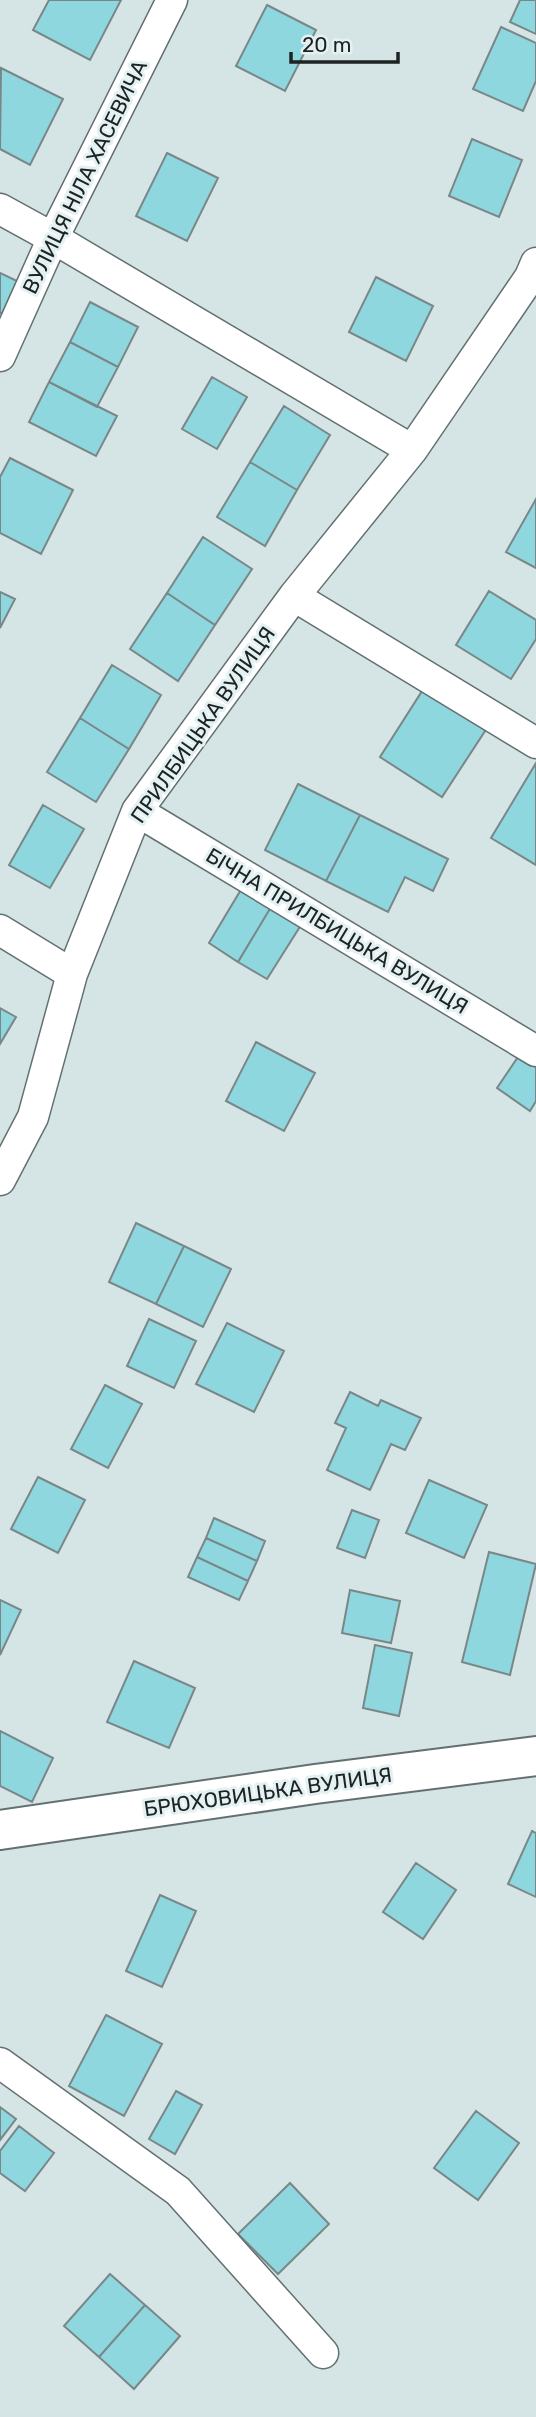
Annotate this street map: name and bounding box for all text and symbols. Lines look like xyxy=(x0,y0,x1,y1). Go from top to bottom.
scale bar xyxy=(291,21,398,65)
text: 20 m xyxy=(302,32,351,57)
street label: ВУЛИЦЯ НІЛА ХАСЕВИЧА xyxy=(17,56,152,298)
street label: ПРИЛБИЦЬКА ВУЛИЦЯ xyxy=(125,622,280,828)
street label: БІЧНА ПРИЛБИЦЬКА ВУЛИЦЯ xyxy=(202,842,473,1019)
street label: БРЮХОВИЦЬКА ВУЛИЦЯ xyxy=(142,1762,394,1821)

